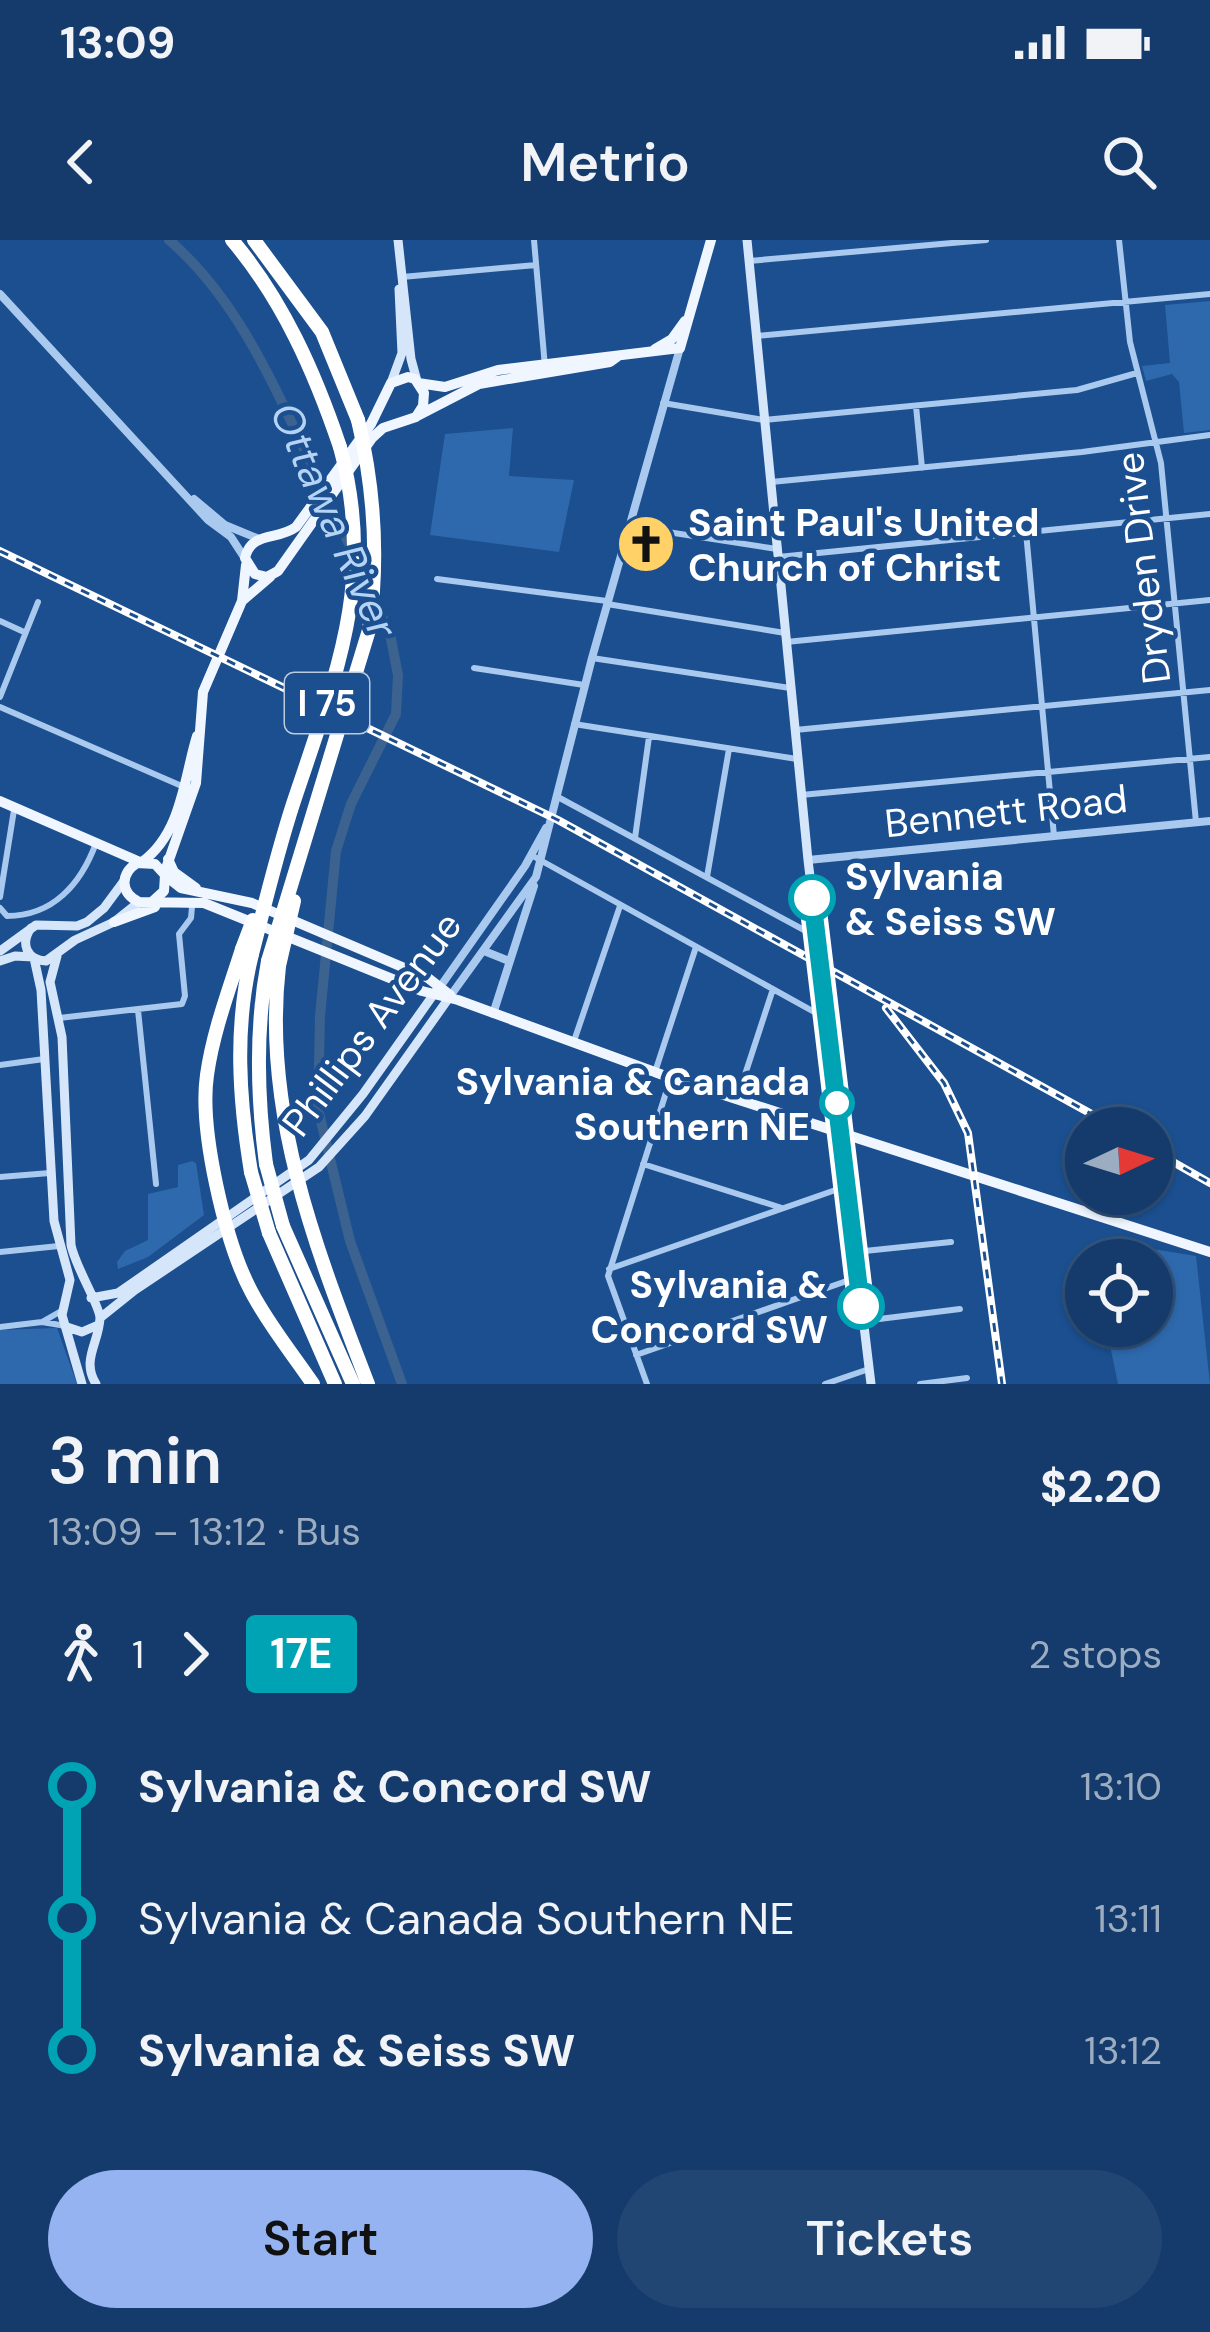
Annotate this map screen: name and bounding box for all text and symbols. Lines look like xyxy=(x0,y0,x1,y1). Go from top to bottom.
text: 13:09 xyxy=(60,13,175,72)
text: Metrio xyxy=(520,127,690,198)
icon: back xyxy=(48,129,114,195)
icon: search xyxy=(1096,129,1162,195)
water label: Ottawa River xyxy=(258,394,411,648)
street label: Dryden Drive xyxy=(1104,449,1182,687)
place label: Saint Paul's United Church of Christ xyxy=(688,497,1040,593)
church icon: Saint Paul's United Church of Christ xyxy=(615,513,677,575)
road number: I 75 xyxy=(285,673,369,733)
street label: Bennett Road xyxy=(882,773,1130,849)
place label: Sylvania & Seiss SW xyxy=(845,851,1056,947)
marker: Sylvania & Seiss SW xyxy=(790,876,834,920)
street label: Phillips Avenue xyxy=(271,902,473,1146)
place label: Sylvania & Canada Southern NE xyxy=(455,1056,810,1152)
marker: Sylvania & Canada Southern NE xyxy=(821,1087,853,1119)
north arrow xyxy=(1065,1107,1173,1215)
map controls xyxy=(1065,1107,1173,1347)
button: locate xyxy=(1065,1239,1173,1347)
place label: Sylvania & Concord SW xyxy=(591,1259,828,1355)
marker: Sylvania & Concord SW xyxy=(839,1284,883,1328)
text: 3 min xyxy=(48,1418,222,1503)
text: $2.20 xyxy=(1040,1457,1162,1516)
text: 13:09 – 13:12 · Bus xyxy=(48,1506,361,1557)
icon: walk xyxy=(48,1621,114,1687)
icon: forward xyxy=(162,1621,228,1687)
text: 17E xyxy=(270,1626,333,1681)
text: 1 xyxy=(132,1629,144,1680)
text: 2 stops xyxy=(1029,1629,1162,1680)
text: Sylvania & Concord SW xyxy=(138,1757,652,1816)
text: 13:10 xyxy=(1080,1761,1162,1812)
text: Sylvania & Canada Southern NE xyxy=(138,1889,795,1948)
text: 13:11 xyxy=(1095,1893,1162,1944)
text: Sylvania & Seiss SW xyxy=(138,2021,575,2080)
text: 13:12 xyxy=(1084,2025,1162,2076)
button: Start xyxy=(48,2170,593,2308)
button: Tickets xyxy=(617,2170,1162,2308)

